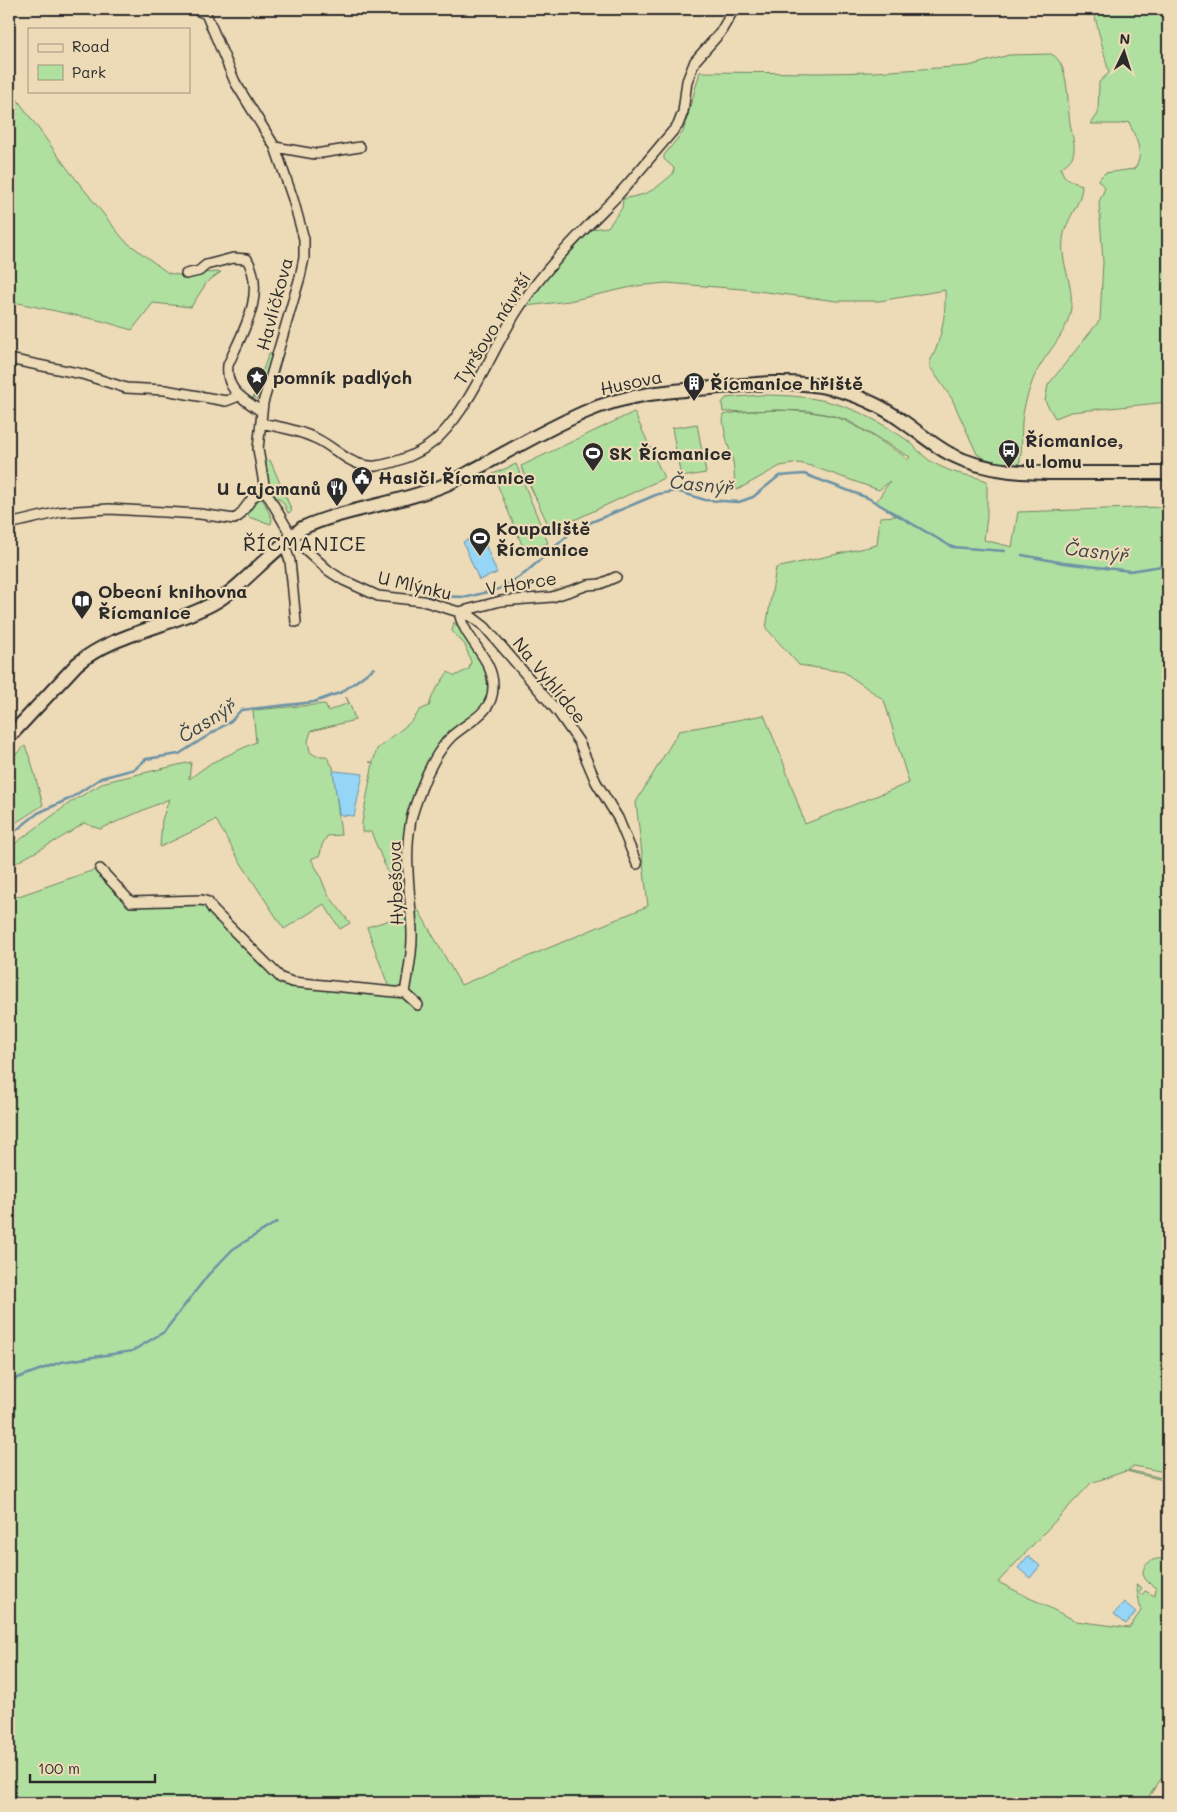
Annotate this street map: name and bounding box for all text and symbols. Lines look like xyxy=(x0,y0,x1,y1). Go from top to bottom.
legend xyxy=(28,28,190,92)
north arrow xyxy=(1100,28,1150,78)
text: N xyxy=(1119,29,1131,48)
text: Road xyxy=(72,36,109,56)
text: Park xyxy=(72,62,106,82)
street label: Havlíčkova xyxy=(250,255,298,353)
street label: Tyršovo návrší xyxy=(448,267,536,389)
street label: Husova xyxy=(598,364,664,400)
place icon: pomník padlých xyxy=(245,365,269,396)
place label: pomník padlých xyxy=(273,365,412,389)
building icon: Řícmanice hřiště xyxy=(682,371,706,402)
place label: Řícmanice hřiště xyxy=(710,371,863,395)
place label: Řícmanice, u lomu xyxy=(1025,428,1123,473)
bus stop icon: Řícmanice, u lomu xyxy=(997,438,1021,469)
sports icon: SK Řícmanice xyxy=(581,441,605,472)
place label: SK Řícmanice xyxy=(609,441,732,465)
public building icon: Hasiči Řícmanice xyxy=(350,465,374,496)
place label: Hasiči Řícmanice xyxy=(378,465,535,489)
water label: Časnýř xyxy=(669,468,736,500)
place label: U Lajcmanů xyxy=(217,476,321,500)
restaurant icon: U Lajcmanů xyxy=(325,476,349,507)
place label: Koupaliště Řícmanice xyxy=(496,516,590,561)
sports icon: Koupaliště Řícmanice xyxy=(468,526,492,557)
district label: ŘÍCMANICE xyxy=(243,530,367,556)
water label: Časnýř xyxy=(1063,535,1131,567)
street label: U Mlýnku xyxy=(376,565,454,605)
street label: V Horce xyxy=(484,566,558,600)
place label: Obecní knihovna Řícmanice xyxy=(98,579,247,624)
library icon: Obecní knihovna Řícmanice xyxy=(70,589,94,620)
street label: Na Vyhlídce xyxy=(508,632,592,728)
water label: Časnýř xyxy=(173,692,241,748)
street label: Hybešova xyxy=(382,840,408,926)
scale bar xyxy=(30,1752,155,1784)
text: 100 m xyxy=(38,1758,80,1778)

